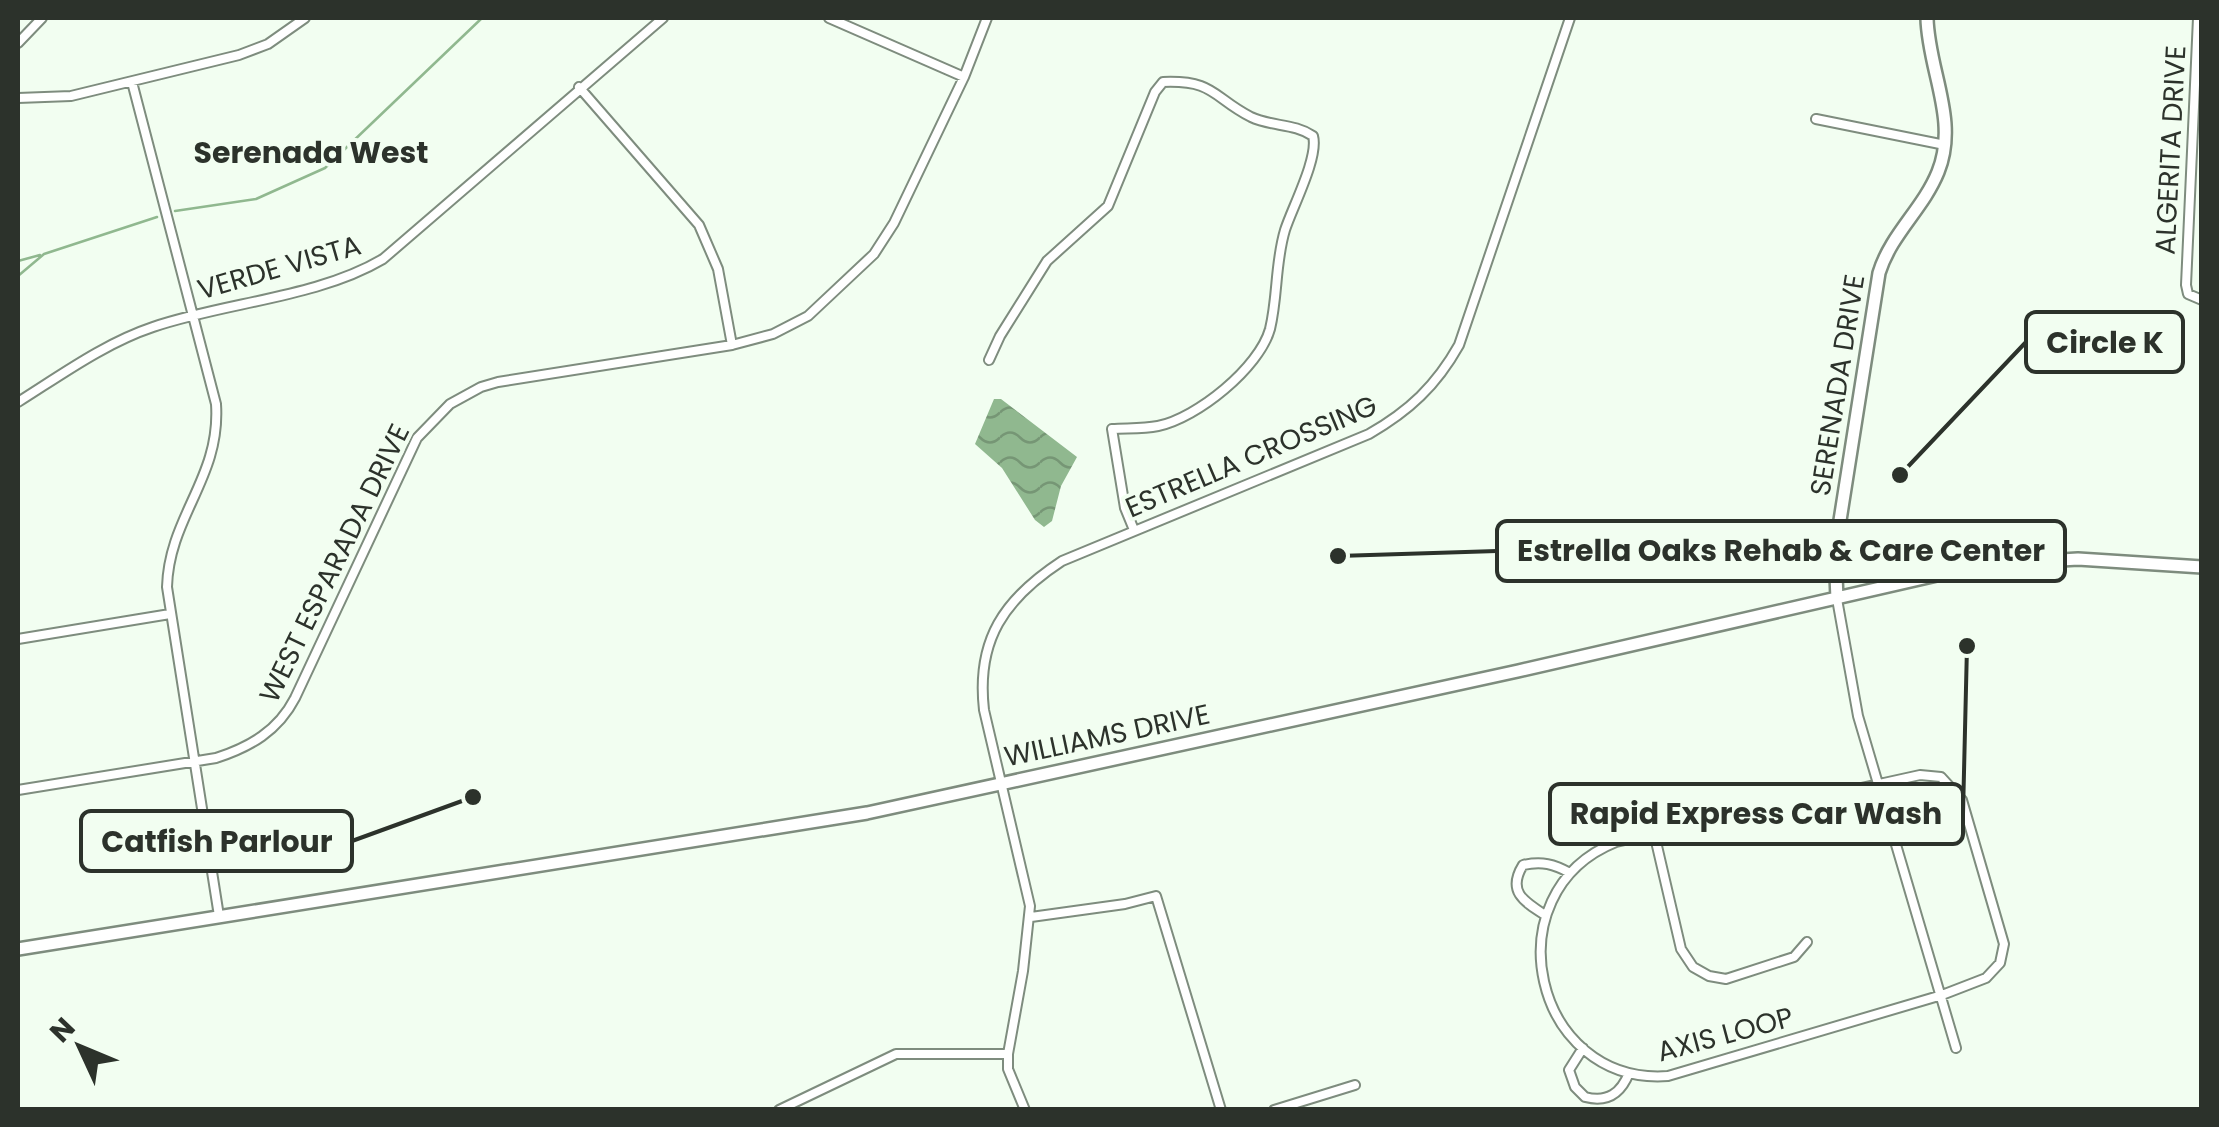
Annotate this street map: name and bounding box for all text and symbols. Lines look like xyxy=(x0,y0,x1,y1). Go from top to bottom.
street label: ALGERITA DRIVE xyxy=(2146,44,2195,256)
district label: Serenada West xyxy=(194,131,428,174)
street label: VERDE VISTA xyxy=(193,226,365,309)
street label: SERENADA DRIVE xyxy=(1801,271,1874,499)
callout: Circle K xyxy=(2026,312,2183,372)
text: Circle K xyxy=(2046,321,2164,364)
street label: ESTRELLA CROSSING xyxy=(1119,386,1383,527)
street label: WEST ESPARADA DRIVE xyxy=(250,417,419,709)
callout: Estrella Oaks Rehab & Care Center xyxy=(1497,521,2065,581)
text: Estrella Oaks Rehab & Care Center xyxy=(1517,529,2045,572)
street label: WILLIAMS DRIVE xyxy=(1001,695,1213,776)
callout: Rapid Express Car Wash xyxy=(1550,784,1963,844)
text: Rapid Express Car Wash xyxy=(1570,792,1942,835)
callout: Catfish Parlour xyxy=(81,811,352,871)
text: Catfish Parlour xyxy=(101,820,333,863)
north arrow xyxy=(30,997,130,1097)
street label: AXIS LOOP xyxy=(1653,998,1797,1071)
text: N xyxy=(41,1009,84,1051)

